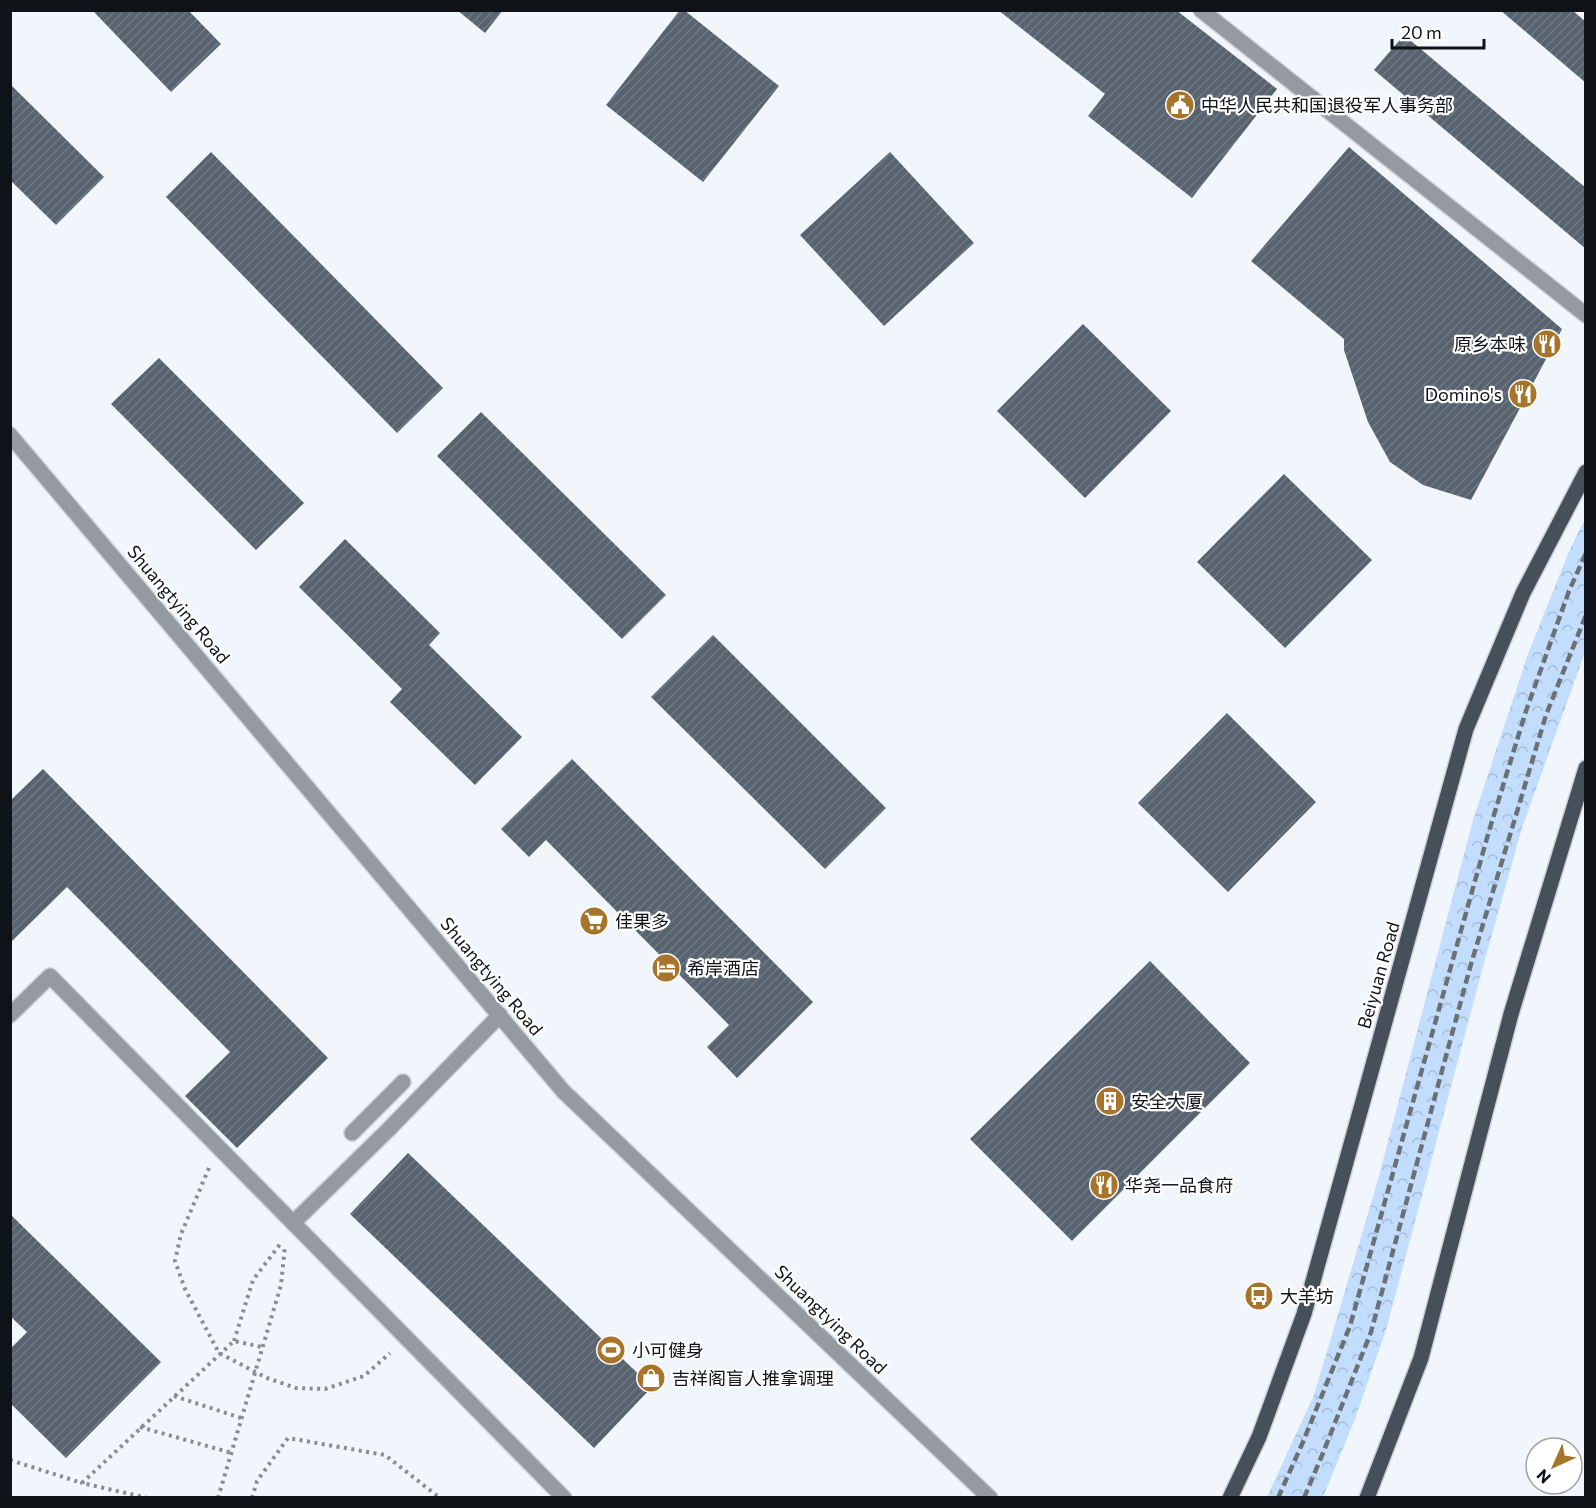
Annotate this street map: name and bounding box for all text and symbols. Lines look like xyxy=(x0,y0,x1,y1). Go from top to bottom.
scale bar xyxy=(1392,12,1484,50)
text: 20 m xyxy=(1401,21,1442,43)
public building icon: 中华人民共和国退役军人事务部 xyxy=(1164,89,1196,121)
place label: 中华人民共和国退役军人事务部 xyxy=(1201,94,1453,116)
restaurant icon: 原乡本味 xyxy=(1531,328,1563,360)
place label: 原乡本味 xyxy=(1454,333,1526,355)
restaurant icon: Domino's xyxy=(1507,378,1539,410)
place label: Domino's xyxy=(1425,383,1502,405)
street label: Shuangtying Road xyxy=(123,541,235,667)
supermarket icon: 佳果多 xyxy=(578,905,610,937)
place label: 佳果多 xyxy=(615,910,669,932)
street label: Shuangtying Road xyxy=(436,913,548,1039)
street label: Beiyuan Road xyxy=(1352,919,1404,1031)
hotel icon: 希岸酒店 xyxy=(650,952,682,984)
place label: 希岸酒店 xyxy=(687,957,759,979)
building icon: 安全大厦 xyxy=(1094,1085,1126,1117)
place label: 安全大厦 xyxy=(1131,1090,1203,1112)
restaurant icon: 华尧一品食府 xyxy=(1088,1169,1120,1201)
place label: 华尧一品食府 xyxy=(1125,1174,1233,1196)
street label: Shuangtying Road xyxy=(770,1260,892,1378)
bus stop icon: 大羊坊 xyxy=(1243,1280,1275,1312)
place label: 大羊坊 xyxy=(1280,1285,1334,1307)
sports icon: 小可健身 xyxy=(595,1334,627,1366)
place label: 小可健身 xyxy=(632,1339,704,1361)
shop icon: 吉祥阁盲人推拿调理 xyxy=(635,1362,667,1394)
place label: 吉祥阁盲人推拿调理 xyxy=(672,1367,834,1389)
north arrow xyxy=(1524,1436,1584,1496)
text: N xyxy=(1532,1466,1554,1488)

